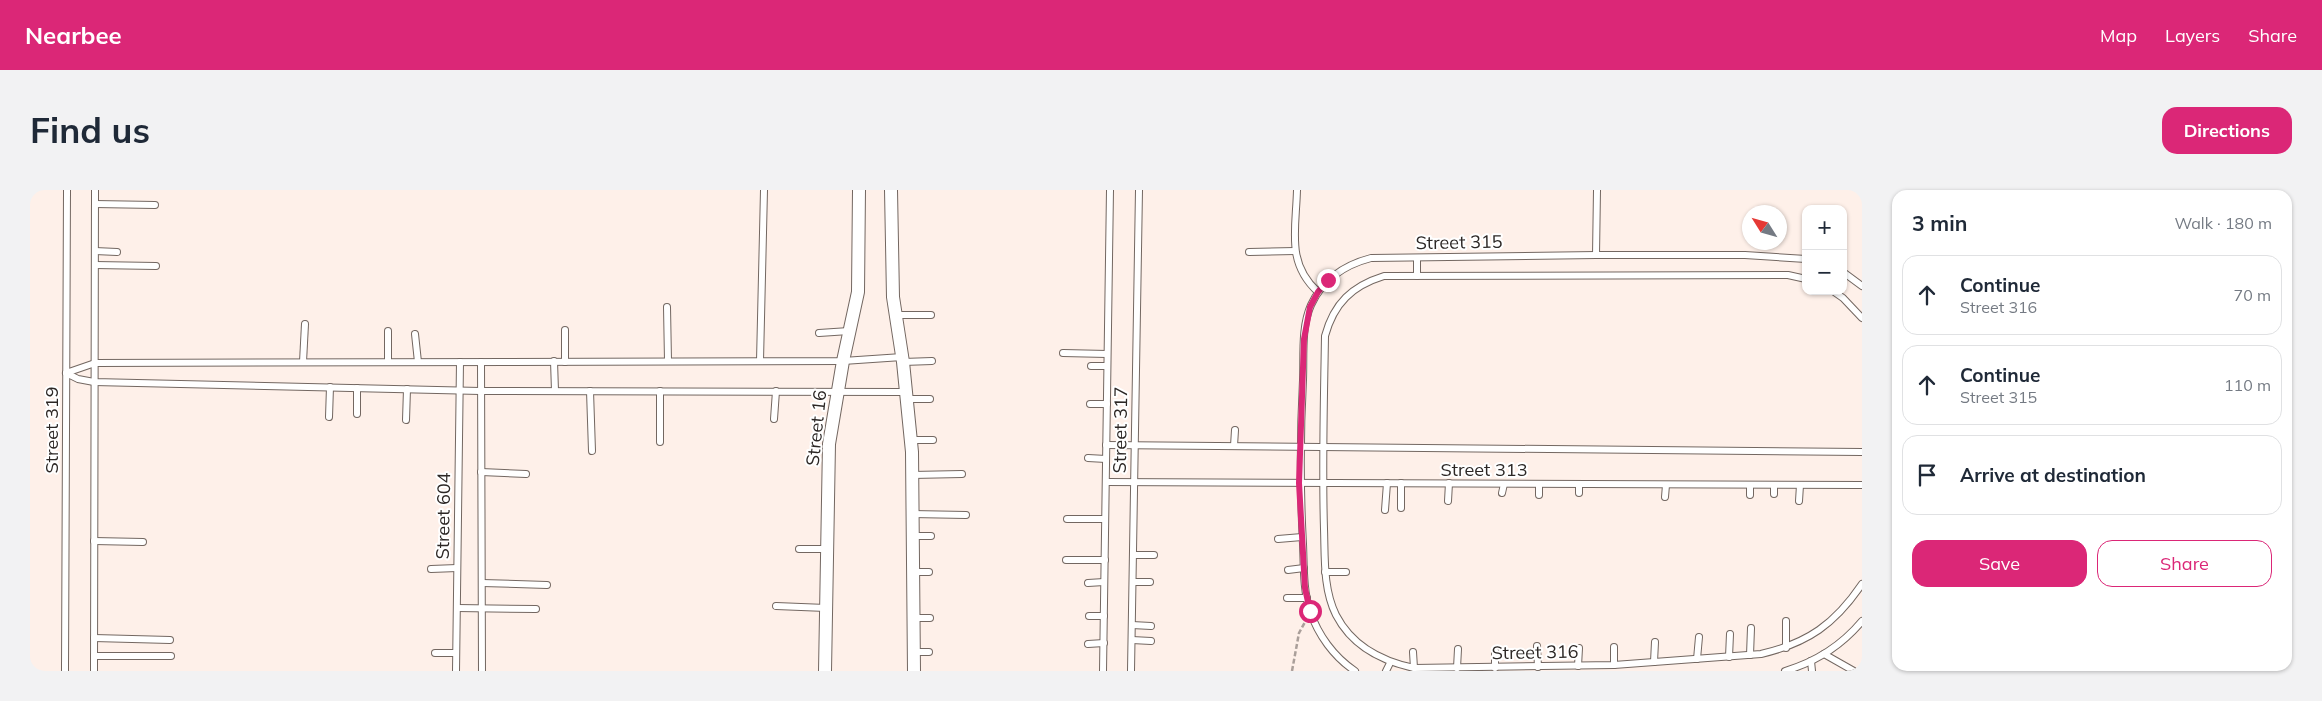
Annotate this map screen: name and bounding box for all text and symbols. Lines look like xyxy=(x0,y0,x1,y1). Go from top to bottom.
text: Nearbee xyxy=(25,20,122,50)
text: Map xyxy=(2100,24,2137,47)
text: Layers xyxy=(2165,24,2220,47)
text: Share xyxy=(2248,24,2297,47)
button: Directions xyxy=(2162,107,2292,154)
text: Find us xyxy=(30,108,150,152)
north arrow xyxy=(1742,205,1787,250)
map controls xyxy=(1802,205,1847,295)
button: + xyxy=(1802,205,1847,250)
text: 3 min xyxy=(1912,210,1967,236)
text: Walk · 180 m xyxy=(2174,213,2272,233)
street label: Street 315 xyxy=(1415,230,1503,254)
button: − xyxy=(1802,250,1847,295)
route end xyxy=(1317,269,1340,292)
text: Continue xyxy=(1960,273,2040,297)
icon: ahead xyxy=(1913,281,1941,309)
text: 70 m xyxy=(2234,285,2271,305)
text: Street 316 xyxy=(1960,297,2037,317)
text: Continue xyxy=(1960,363,2040,387)
icon: ahead xyxy=(1913,371,1941,399)
text: 110 m xyxy=(2224,375,2271,395)
street label: Street 317 xyxy=(1108,386,1132,474)
street label: Street 319 xyxy=(40,387,63,473)
text: Street 315 xyxy=(1960,387,2037,407)
street label: Street 16 xyxy=(801,389,831,467)
street label: Street 313 xyxy=(1441,458,1527,481)
icon: arrive xyxy=(1913,461,1941,489)
text: Arrive at destination xyxy=(1960,463,2146,487)
street label: Street 604 xyxy=(431,472,455,560)
button: Save xyxy=(1912,540,2087,587)
button: Share xyxy=(2097,540,2272,587)
route start xyxy=(1299,600,1322,623)
street label: Street 316 xyxy=(1491,640,1579,664)

